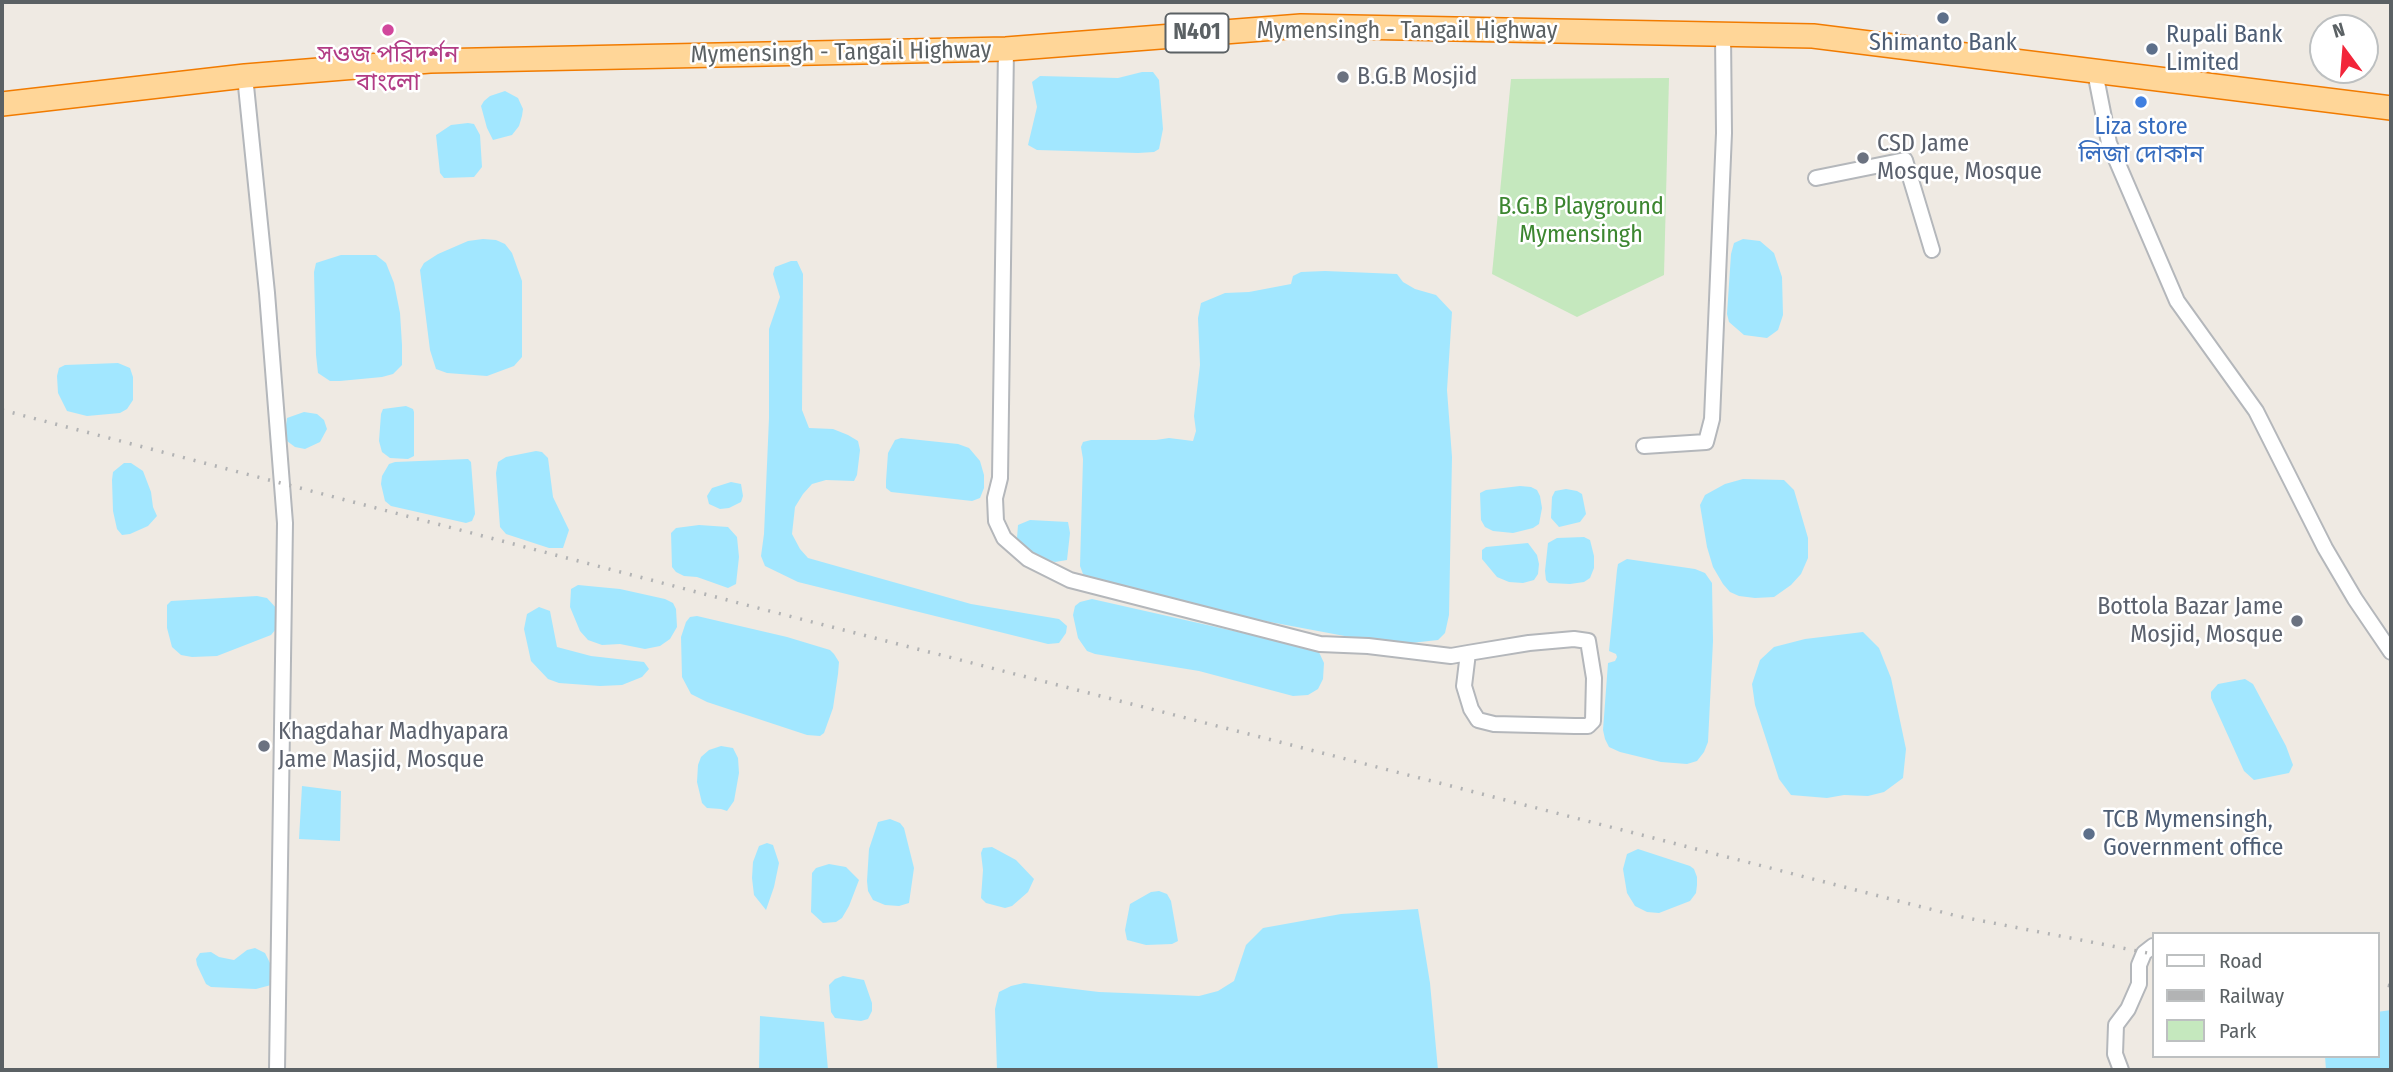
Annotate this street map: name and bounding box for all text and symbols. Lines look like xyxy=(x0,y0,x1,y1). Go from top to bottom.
marker: Shimanto Bank xyxy=(1935,10,1951,26)
road number: N401 xyxy=(1166,14,1228,52)
north arrow xyxy=(2309,14,2379,84)
street label: Mymensingh - Tangail Highway xyxy=(1257,17,1557,45)
text: N xyxy=(2330,18,2347,43)
place label: Rupali Bank Limited xyxy=(2166,21,2282,77)
marker: সওজ পরিদর্শন বাংলো xyxy=(380,22,396,38)
place label: Shimanto Bank xyxy=(1869,29,2017,57)
street label: Mymensingh - Tangail Highway xyxy=(690,36,992,70)
place label: সওজ পরিদর্শন বাংলো xyxy=(318,41,458,97)
marker: Rupali Bank Limited xyxy=(2144,41,2160,57)
place label: B.G.B Mosjid xyxy=(1357,63,1477,91)
marker: B.G.B Mosjid xyxy=(1335,69,1351,85)
marker: Liza store লিজা দোকান xyxy=(2133,94,2149,110)
place label: Liza store লিজা দোকান xyxy=(2078,113,2204,169)
place label: CSD Jame Mosque, Mosque xyxy=(1877,130,2042,186)
marker: CSD Jame Mosque, Mosque xyxy=(1855,150,1871,166)
park label: B.G.B Playground Mymensingh xyxy=(1498,193,1664,249)
place label: Bottola Bazar Jame Mosjid, Mosque xyxy=(2097,593,2283,649)
marker: Bottola Bazar Jame Mosjid, Mosque xyxy=(2289,613,2305,629)
place label: Khagdahar Madhyapara Jame Masjid, Mosque xyxy=(278,718,509,774)
marker: Khagdahar Madhyapara Jame Masjid, Mosque xyxy=(256,738,272,754)
place label: TCB Mymensingh, Government office xyxy=(2103,806,2283,862)
marker: TCB Mymensingh, Government office xyxy=(2081,826,2097,842)
legend xyxy=(2152,932,2379,1058)
text: Road xyxy=(2219,948,2263,974)
text: Railway xyxy=(2219,983,2284,1009)
text: Park xyxy=(2219,1018,2256,1044)

